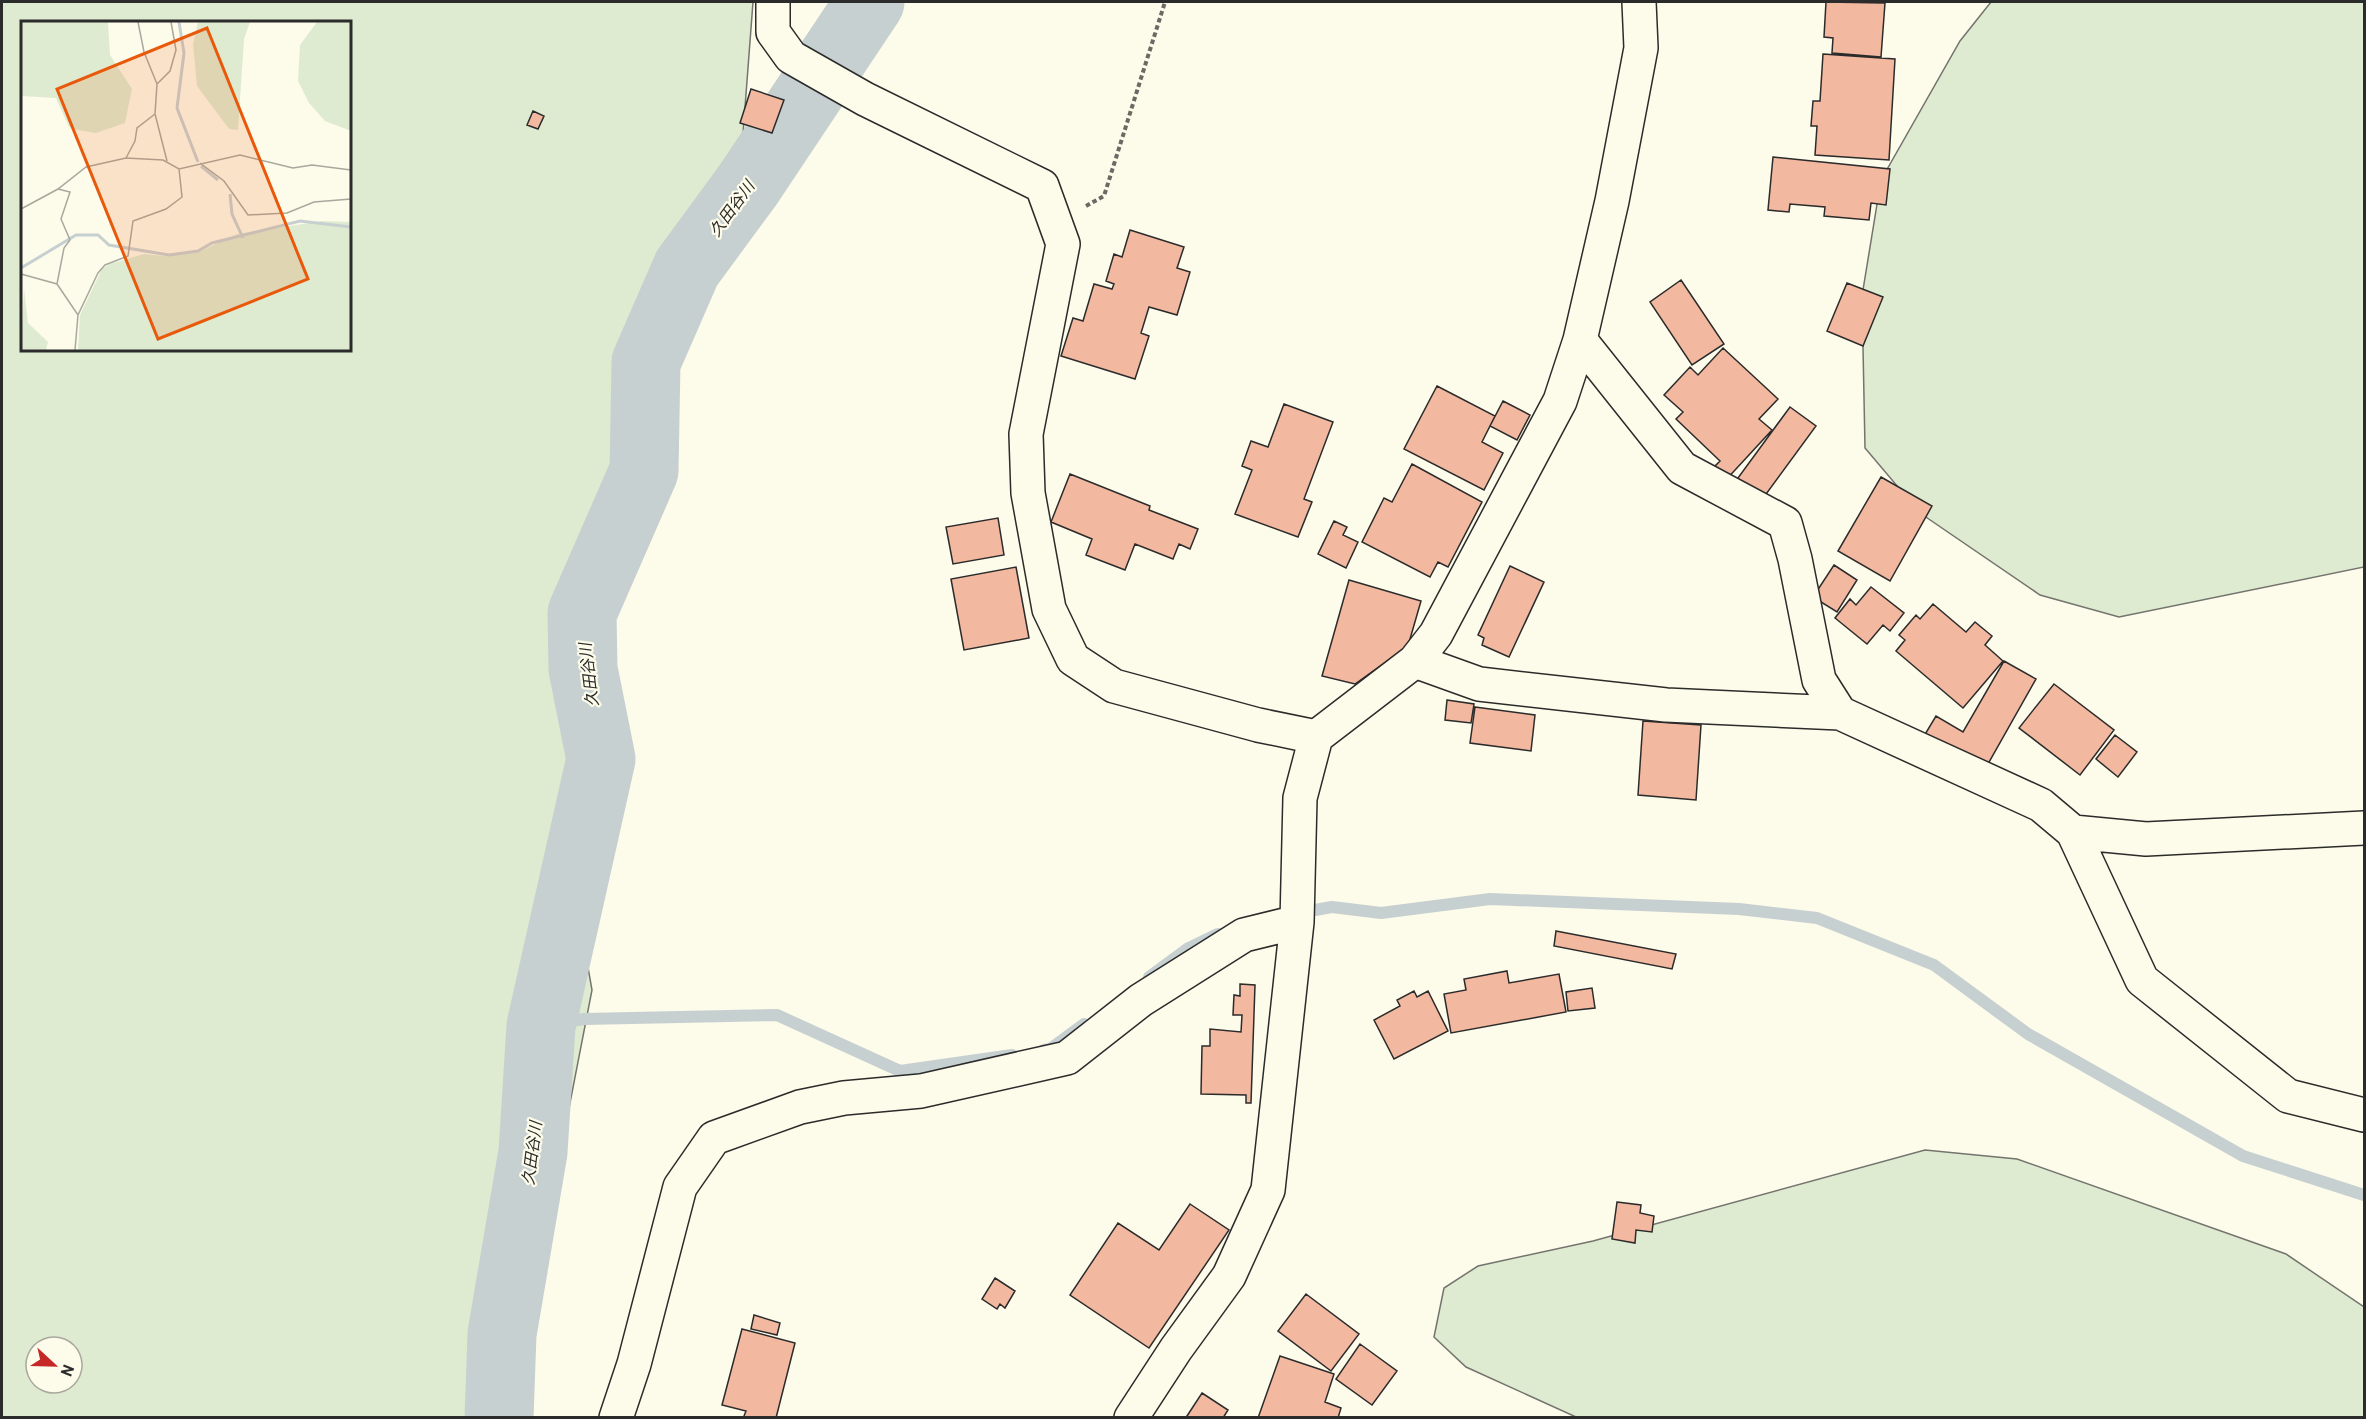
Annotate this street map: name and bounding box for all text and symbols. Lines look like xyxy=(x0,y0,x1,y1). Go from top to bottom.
inset map xyxy=(21,21,351,351)
water label: 久田谷川 xyxy=(705,175,759,239)
water label: 久田谷川 xyxy=(574,640,601,708)
water label: 久田谷川 xyxy=(518,1118,545,1186)
north arrow xyxy=(24,1335,84,1395)
text: N xyxy=(58,1362,79,1379)

